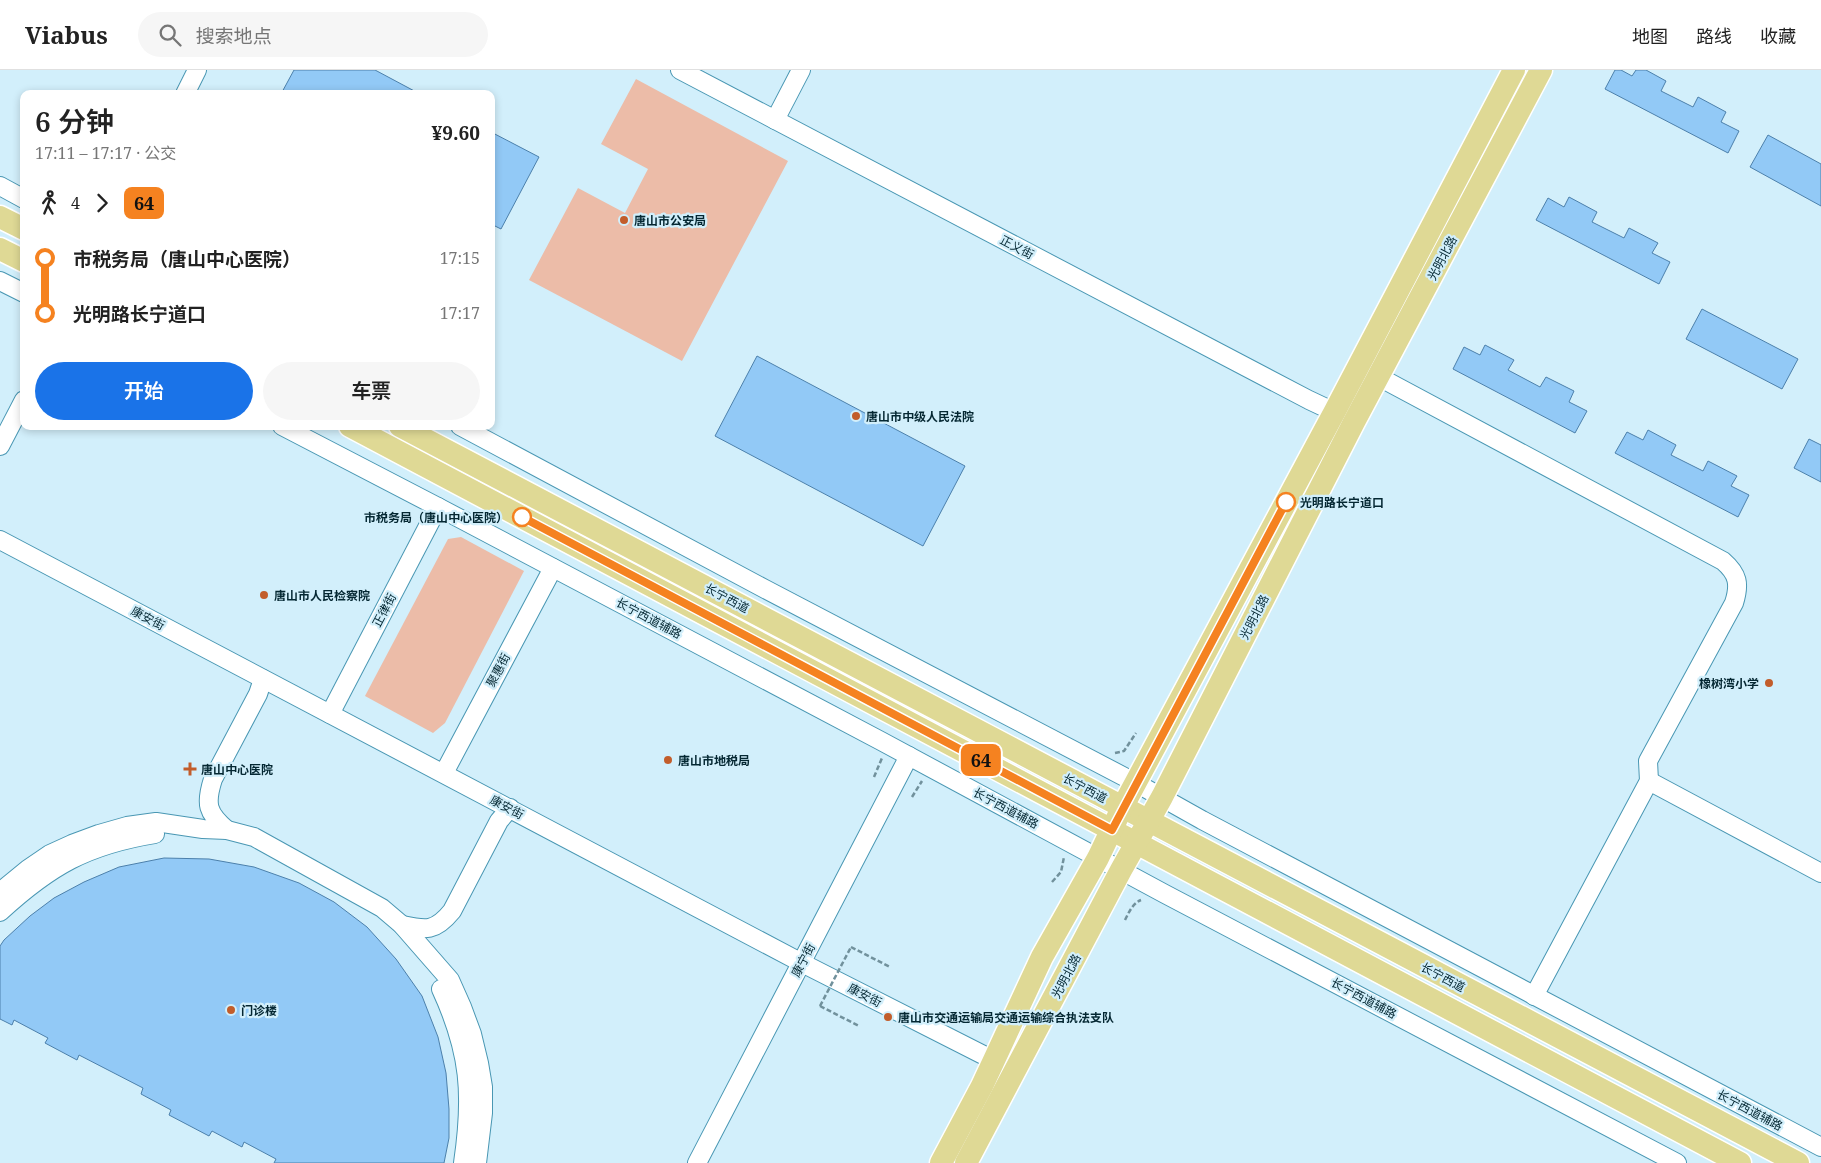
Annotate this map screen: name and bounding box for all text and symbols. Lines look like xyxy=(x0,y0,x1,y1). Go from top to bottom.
search box xyxy=(138,12,488,57)
text: Viabus xyxy=(25,18,108,51)
icon: search xyxy=(156,21,184,49)
text: 搜索地点 xyxy=(196,23,272,49)
text: 地图 xyxy=(1632,24,1668,48)
text: 路线 xyxy=(1696,24,1732,48)
text: 收藏 xyxy=(1760,24,1796,48)
text: 6 分钟 xyxy=(35,102,114,140)
text: ¥9.60 xyxy=(431,120,480,146)
text: 17:11 – 17:17 · 公交 xyxy=(35,142,176,164)
icon: walk xyxy=(35,189,63,217)
icon: forward xyxy=(88,189,116,217)
text: 64 xyxy=(134,191,154,215)
text: 4 xyxy=(71,192,80,214)
place label: 唐山市公安局 xyxy=(634,212,706,229)
marker: 唐山市公安局 xyxy=(618,214,630,226)
street label: 正义街 xyxy=(997,231,1037,263)
street label: 光明北路 xyxy=(1423,233,1461,283)
text: 市税务局（唐山中心医院） xyxy=(73,246,301,272)
text: 17:15 xyxy=(440,247,480,269)
text: 光明路长宁道口 xyxy=(73,301,206,327)
text: 17:17 xyxy=(440,302,480,324)
button: 开始 xyxy=(35,362,253,420)
button: 车票 xyxy=(263,362,480,420)
place label: 唐山市中级人民法院 xyxy=(866,408,974,425)
marker: 唐山市中级人民法院 xyxy=(850,410,862,422)
marker: 光明路长宁道口 xyxy=(1276,492,1296,512)
place label: 光明路长宁道口 xyxy=(1300,494,1384,511)
marker: 市税务局（唐山中心医院） xyxy=(512,507,532,527)
place label: 市税务局（唐山中心医院） xyxy=(364,509,508,526)
street label: 长宁西道 xyxy=(702,579,752,617)
place label: 唐山市人民检察院 xyxy=(274,587,370,604)
marker: 唐山市人民检察院 xyxy=(258,589,270,601)
street label: 正律街 xyxy=(368,590,400,630)
street label: 光明北路 xyxy=(1236,592,1272,642)
street label: 长宁西道辅路 xyxy=(613,594,685,642)
street label: 康安街 xyxy=(128,602,168,634)
street label: 聚惠街 xyxy=(482,650,514,690)
place label: 橡树湾小学 xyxy=(1699,675,1759,692)
marker: 橡树湾小学 xyxy=(1763,677,1775,689)
line badge: 64 xyxy=(958,744,1004,776)
text: 64 xyxy=(971,748,991,772)
place label: 唐山市地税局 xyxy=(678,752,750,769)
marker: 唐山市地税局 xyxy=(662,754,674,766)
place label: 唐山中心医院 xyxy=(201,761,273,778)
marker: 唐山中心医院 xyxy=(183,762,197,776)
street label: 长宁西道 xyxy=(1060,769,1110,807)
street label: 长宁西道辅路 xyxy=(970,784,1042,832)
street label: 康安街 xyxy=(487,791,527,823)
street label: 康宁街 xyxy=(787,940,819,980)
street label: 光明北路 xyxy=(1047,951,1085,1001)
street label: 长宁西道 xyxy=(1418,958,1468,996)
street label: 长宁西道辅路 xyxy=(1328,974,1400,1022)
street label: 康安街 xyxy=(845,979,885,1011)
place label: 门诊楼 xyxy=(241,1002,277,1019)
marker: 门诊楼 xyxy=(225,1004,237,1016)
place label: 唐山市交通运输局交通运输综合执法支队 xyxy=(898,1009,1114,1026)
marker: 唐山市交通运输局交通运输综合执法支队 xyxy=(882,1011,894,1023)
street label: 长宁西道辅路 xyxy=(1714,1086,1786,1134)

